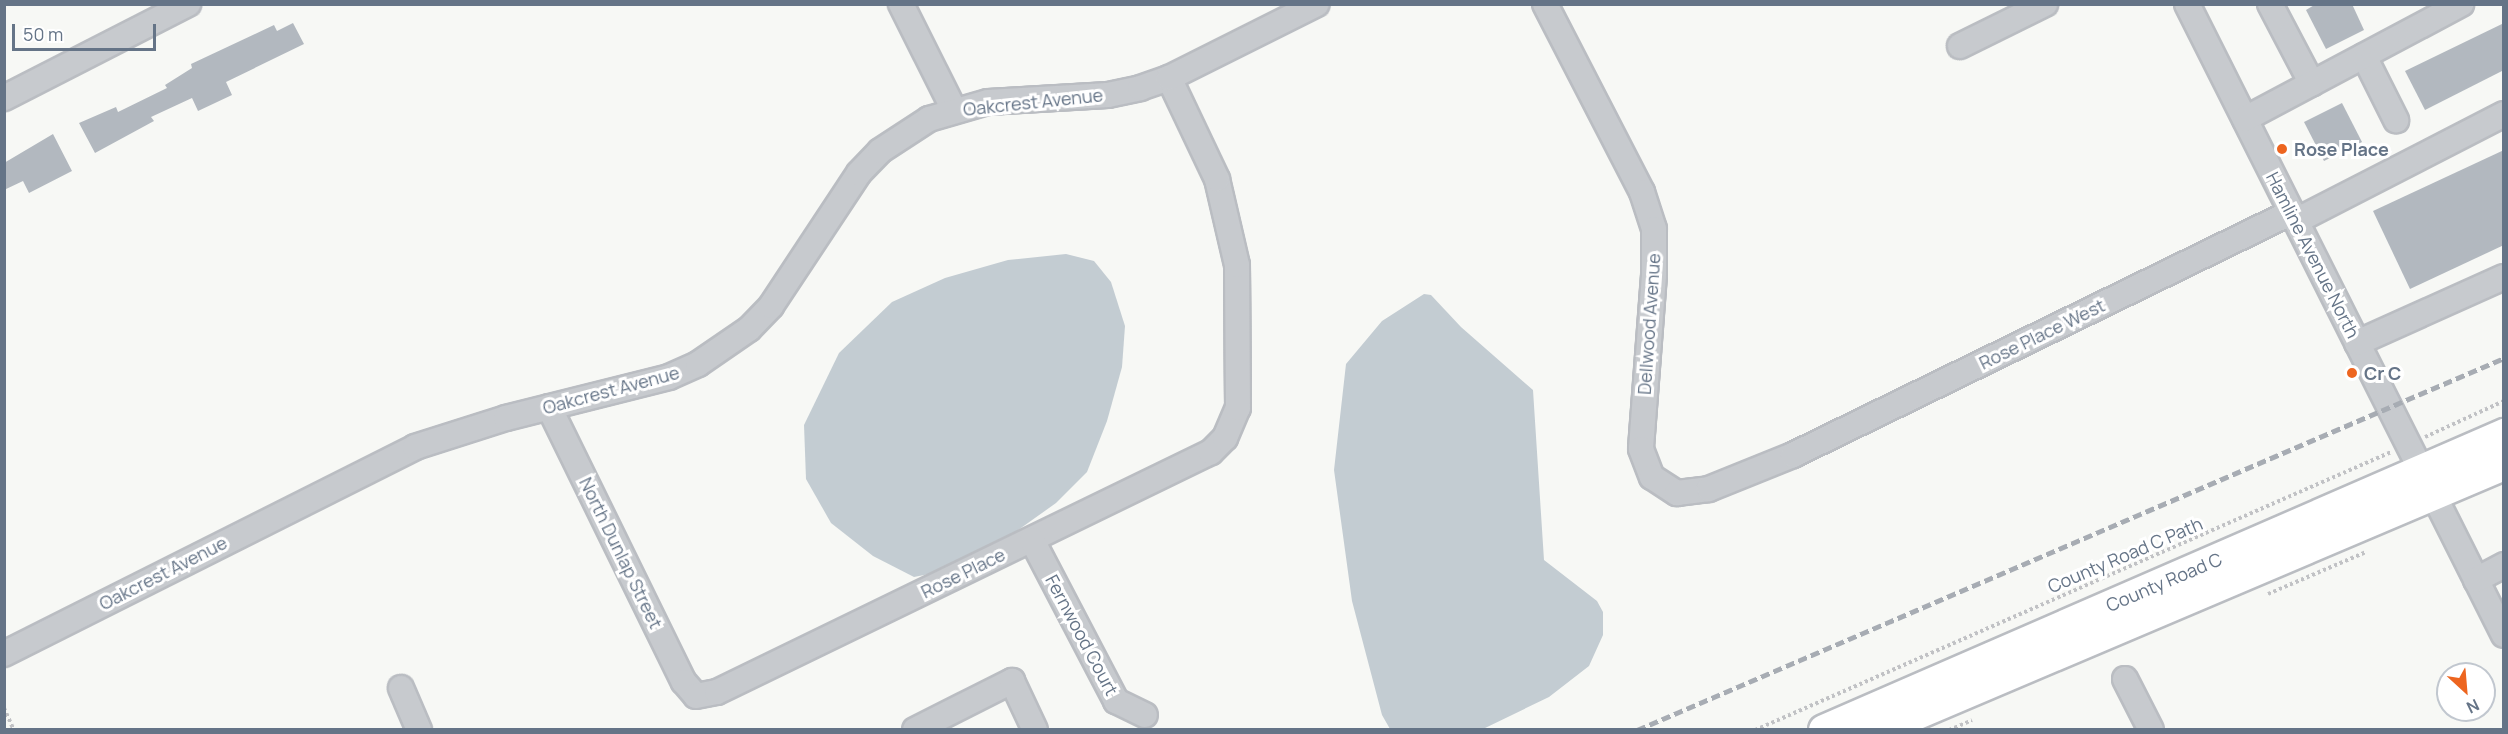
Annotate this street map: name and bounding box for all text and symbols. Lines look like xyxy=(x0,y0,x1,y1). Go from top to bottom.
scale bar xyxy=(15,12,159,50)
text: 50 m xyxy=(23,22,63,46)
street label: Oakcrest Avenue xyxy=(962,84,1104,120)
place label: Rose Place xyxy=(2294,138,2389,160)
marker: Rose Place xyxy=(2275,142,2289,156)
street label: Hamline Avenue North xyxy=(2262,168,2364,342)
street label: Dellwood Avenue xyxy=(1633,253,1665,395)
street label: Rose Place West xyxy=(1976,294,2108,374)
street label: Oakcrest Avenue xyxy=(540,361,682,419)
place label: Cr C xyxy=(2364,362,2401,384)
marker: Cr C xyxy=(2345,366,2359,380)
street label: North Dunlap Street xyxy=(575,474,667,632)
street label: County Road C Path xyxy=(2044,513,2206,597)
street label: Oakcrest Avenue xyxy=(96,531,230,615)
street label: Rose Place xyxy=(917,543,1009,603)
street label: County Road C xyxy=(2103,548,2225,616)
street label: Fernwood Court xyxy=(1041,571,1123,699)
north arrow xyxy=(2436,662,2496,722)
text: N xyxy=(2463,694,2483,719)

